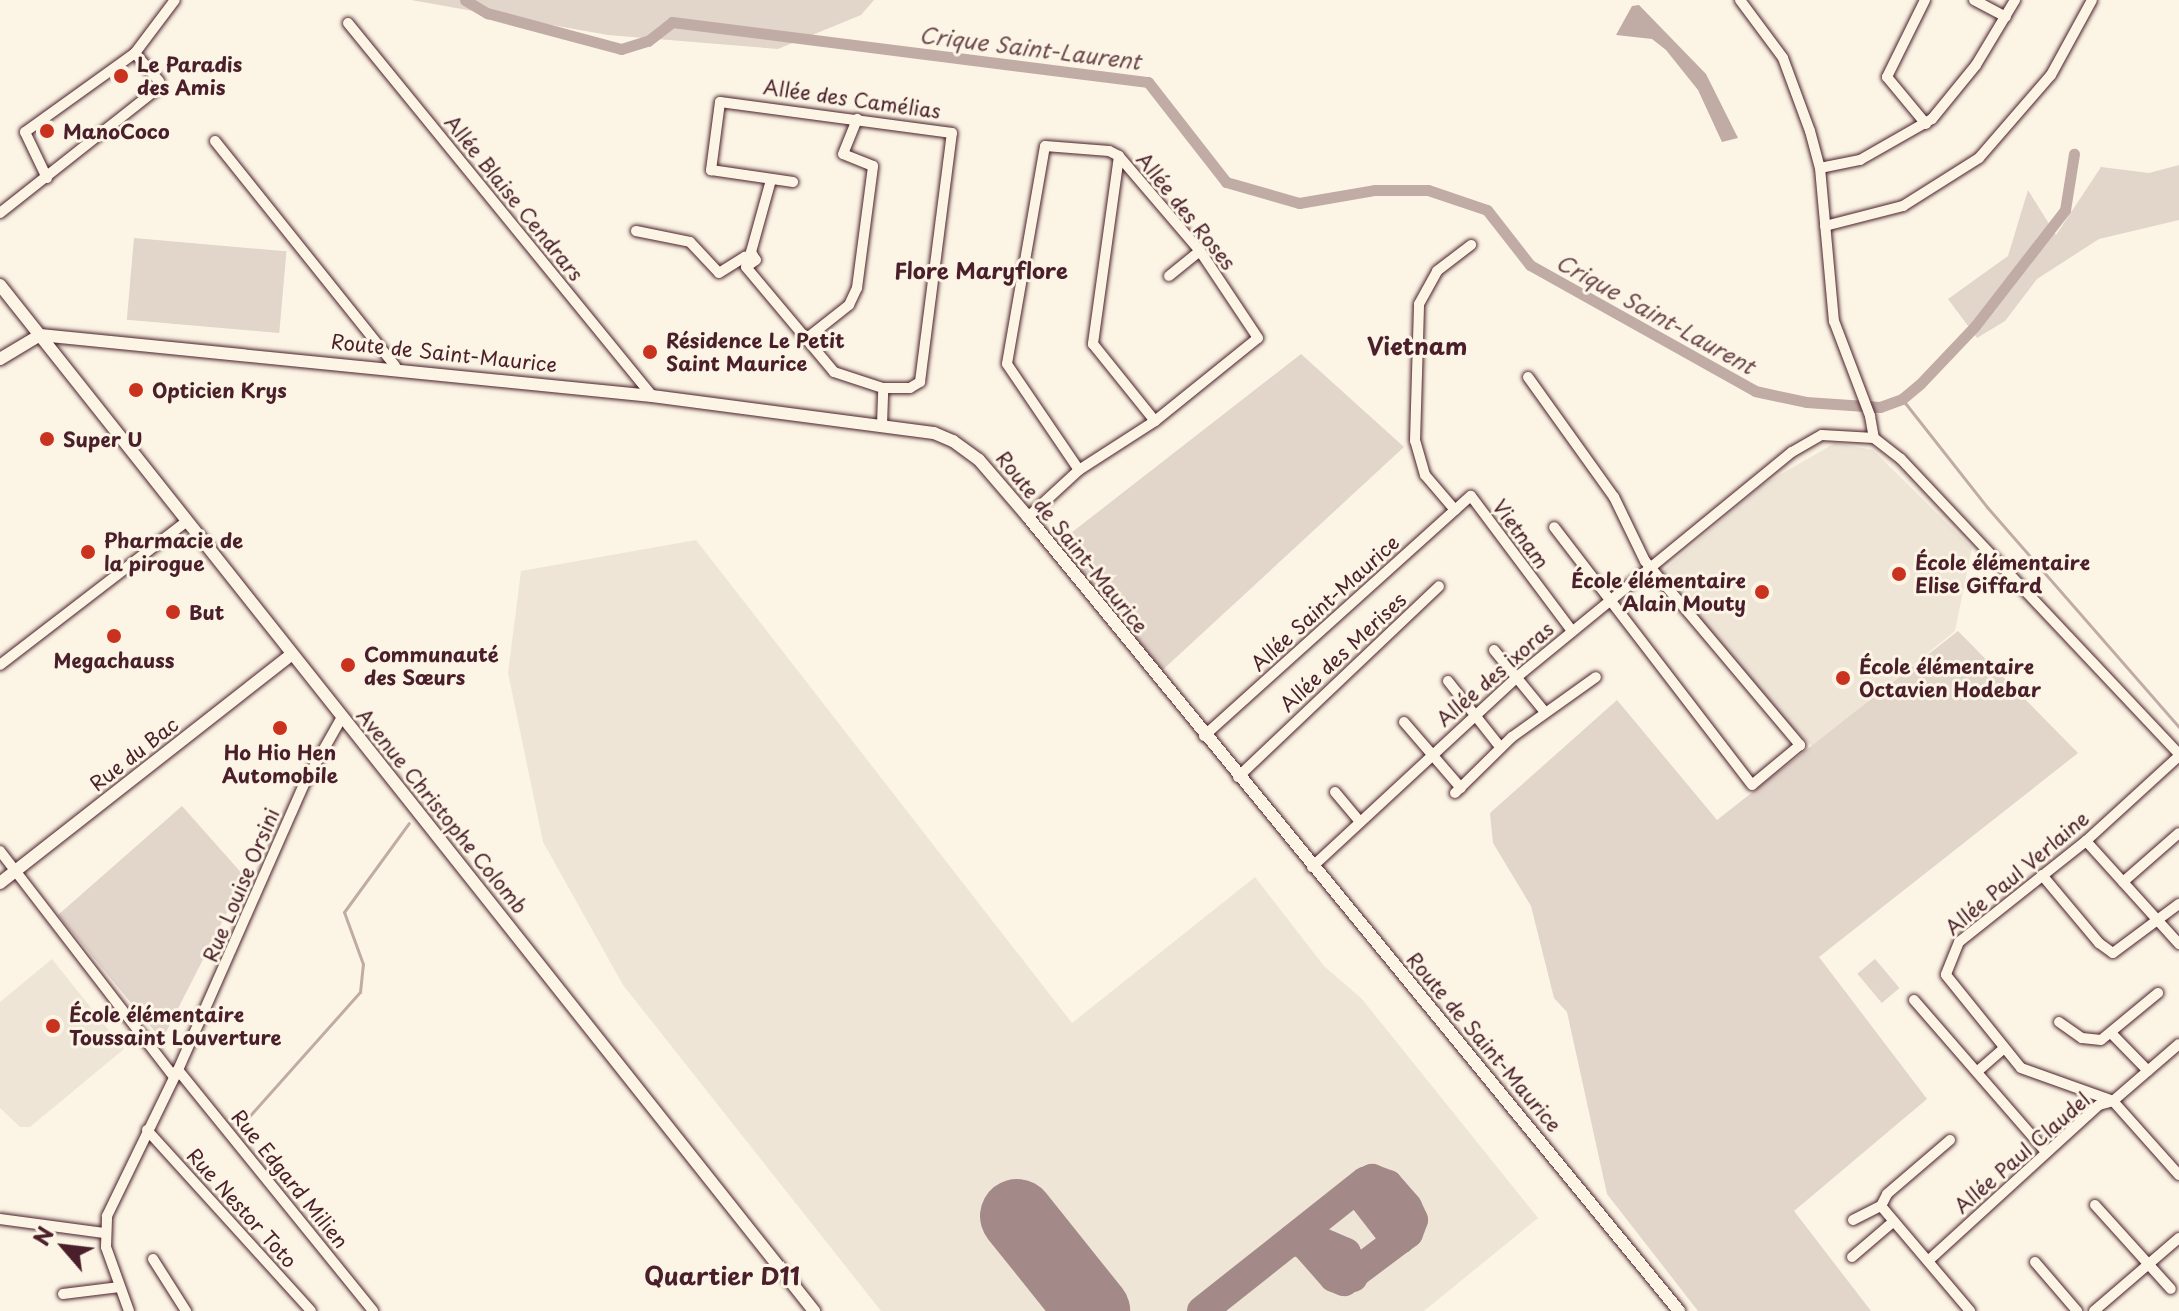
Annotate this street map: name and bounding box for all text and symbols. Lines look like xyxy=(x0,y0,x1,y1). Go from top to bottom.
water label: Crique Saint-Laurent xyxy=(918,20,1142,74)
place label: Le Paradis des Amis xyxy=(137,52,242,99)
marker: Le Paradis des Amis xyxy=(112,67,130,85)
street label: Allée des Camélias xyxy=(761,75,943,123)
street label: Allée Blaise Cendrars xyxy=(439,110,589,286)
place label: ManoCoco xyxy=(63,119,170,143)
marker: ManoCoco xyxy=(38,122,56,140)
street label: Allée des Roses xyxy=(1131,147,1241,275)
water label: Crique Saint-Laurent xyxy=(1552,247,1760,379)
district label: Flore Maryflore xyxy=(894,257,1068,283)
place label: Résidence Le Petit Saint Maurice xyxy=(666,328,846,375)
street label: Route de Saint-Maurice xyxy=(330,329,558,377)
district label: Vietnam xyxy=(1367,332,1467,360)
marker: Résidence Le Petit Saint Maurice xyxy=(641,343,659,361)
place label: Opticien Krys xyxy=(152,378,288,402)
marker: Opticien Krys xyxy=(127,381,145,399)
place label: Super U xyxy=(63,427,143,451)
marker: Super U xyxy=(38,430,56,448)
street label: Route de Saint-Maurice xyxy=(991,446,1153,638)
street label: Vietnam xyxy=(1488,495,1554,573)
place label: Pharmacie de la pirogue xyxy=(104,528,244,575)
street label: Allée Saint-Maurice xyxy=(1246,530,1404,676)
marker: Pharmacie de la pirogue xyxy=(79,543,97,561)
place label: École élémentaire Elise Giffard xyxy=(1915,550,2092,597)
marker: École élémentaire Elise Giffard xyxy=(1890,565,1908,583)
place label: École élémentaire Alain Mouty xyxy=(1569,568,1746,615)
marker: École élémentaire Alain Mouty xyxy=(1753,583,1771,601)
street label: Allée des Merises xyxy=(1274,587,1412,717)
place label: But xyxy=(189,600,224,624)
marker: But xyxy=(164,603,182,621)
street label: Allée des ixoras xyxy=(1431,616,1559,732)
marker: Megachauss xyxy=(105,627,123,645)
place label: Communauté des Sœurs xyxy=(364,642,499,689)
place label: Megachauss xyxy=(53,648,175,672)
place label: École élémentaire Octavien Hodebar xyxy=(1859,654,2040,701)
marker: Communauté des Sœurs xyxy=(339,656,357,674)
marker: École élémentaire Octavien Hodebar xyxy=(1834,669,1852,687)
street label: Avenue Christophe Colomb xyxy=(352,703,532,919)
street label: Rue du Bac xyxy=(84,711,184,797)
marker: Ho Hio Hen Automobile xyxy=(271,719,289,737)
place label: Ho Hio Hen Automobile xyxy=(222,740,338,787)
street label: Rue Louise Orsini xyxy=(197,803,285,967)
street label: Allée Paul Verlaine xyxy=(1940,806,2094,940)
street label: Route de Saint-Maurice xyxy=(1402,947,1566,1137)
place label: École élémentaire Toussaint Louverture xyxy=(69,1002,282,1049)
marker: École élémentaire Toussaint Louverture xyxy=(44,1017,62,1035)
street label: Allée Paul Claudel xyxy=(1949,1087,2095,1219)
street label: Rue Edgard Milien xyxy=(226,1104,354,1254)
street label: Rue Nestor Toto xyxy=(181,1142,303,1274)
north arrow xyxy=(24,1207,104,1287)
text: N xyxy=(24,1220,61,1251)
district label: Quartier D11 xyxy=(644,1262,800,1290)

